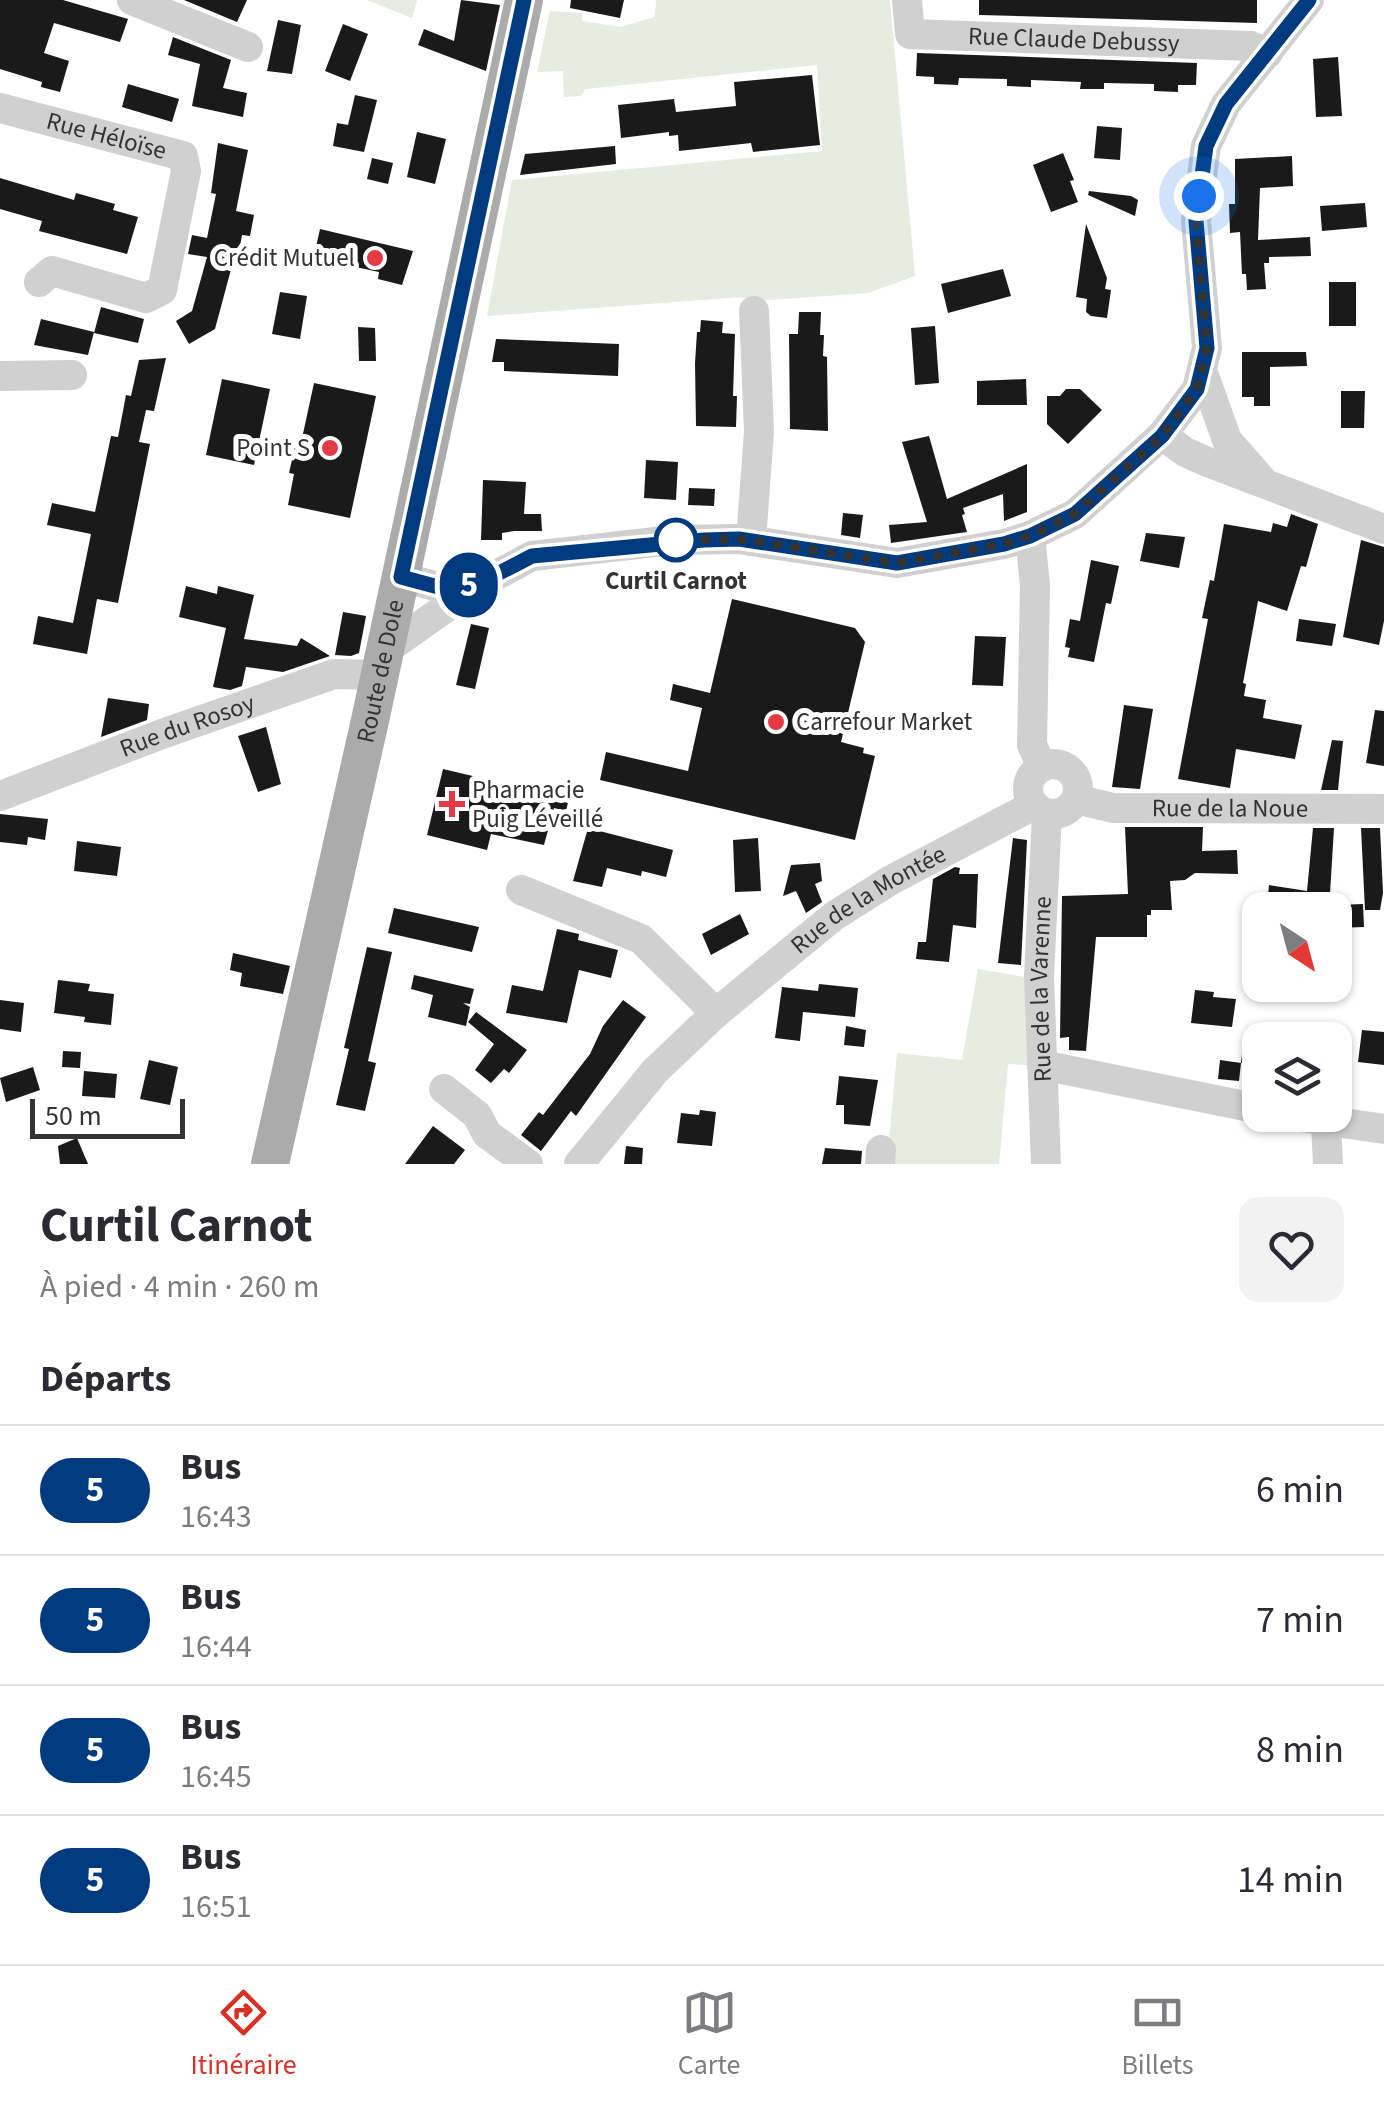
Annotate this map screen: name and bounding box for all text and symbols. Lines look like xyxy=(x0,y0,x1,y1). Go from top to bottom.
street label: Rue Claude Debussy xyxy=(968,18,1180,61)
street label: Rue Héloïse xyxy=(42,103,170,169)
your location xyxy=(1174,171,1224,221)
place label: Crédit Mutuel xyxy=(214,240,355,276)
marker: Crédit Mutuel xyxy=(364,247,386,269)
place label: Point S xyxy=(236,430,310,466)
marker: Point S xyxy=(319,437,341,459)
marker: Curtil Carnot xyxy=(655,519,697,561)
line badge: 5 xyxy=(436,552,502,618)
text: 5 xyxy=(460,560,478,610)
place label: Curtil Carnot xyxy=(605,563,747,599)
street label: Route de Dole xyxy=(347,596,413,746)
street label: Rue du Rosoy xyxy=(115,685,260,767)
place label: Carrefour Market xyxy=(796,704,973,740)
marker: Carrefour Market xyxy=(765,711,787,733)
place label: Pharmacie Puig Léveillé xyxy=(472,772,603,837)
street label: Rue de la Noue xyxy=(1152,790,1308,827)
marker: Pharmacie Puig Léveillé xyxy=(441,793,463,815)
street label: Rue de la Montée xyxy=(783,836,953,963)
north arrow xyxy=(1242,892,1352,1002)
map controls xyxy=(1242,892,1352,1132)
street label: Rue de la Varenne xyxy=(1021,895,1061,1083)
button: layers xyxy=(1242,1022,1352,1132)
scale bar xyxy=(30,1094,185,1138)
text: 50 m xyxy=(45,1096,102,1136)
text: Curtil Carnot xyxy=(40,1192,312,1260)
button: heart xyxy=(1239,1197,1344,1302)
text: À pied · 4 min · 260 m xyxy=(40,1264,319,1310)
text: Départs xyxy=(40,1352,171,1406)
text: Bus xyxy=(180,1440,241,1494)
text: 6 min xyxy=(1256,1463,1344,1517)
text: 5 xyxy=(86,1465,104,1515)
text: 16:43 xyxy=(180,1494,252,1540)
text: Bus xyxy=(180,1570,241,1624)
text: 7 min xyxy=(1256,1593,1344,1647)
text: 5 xyxy=(86,1595,104,1645)
text: 16:44 xyxy=(180,1624,252,1670)
text: Bus xyxy=(180,1700,241,1754)
text: 8 min xyxy=(1256,1723,1344,1777)
text: 5 xyxy=(86,1725,104,1775)
text: 16:45 xyxy=(180,1754,252,1800)
text: Bus xyxy=(180,1830,241,1884)
text: 14 min xyxy=(1237,1853,1344,1907)
text: 5 xyxy=(86,1855,104,1905)
text: 16:51 xyxy=(180,1884,252,1930)
tab: Itinéraire xyxy=(190,1985,297,2085)
tab: Carte xyxy=(678,1985,740,2085)
tab: Billets xyxy=(1121,1985,1194,2085)

